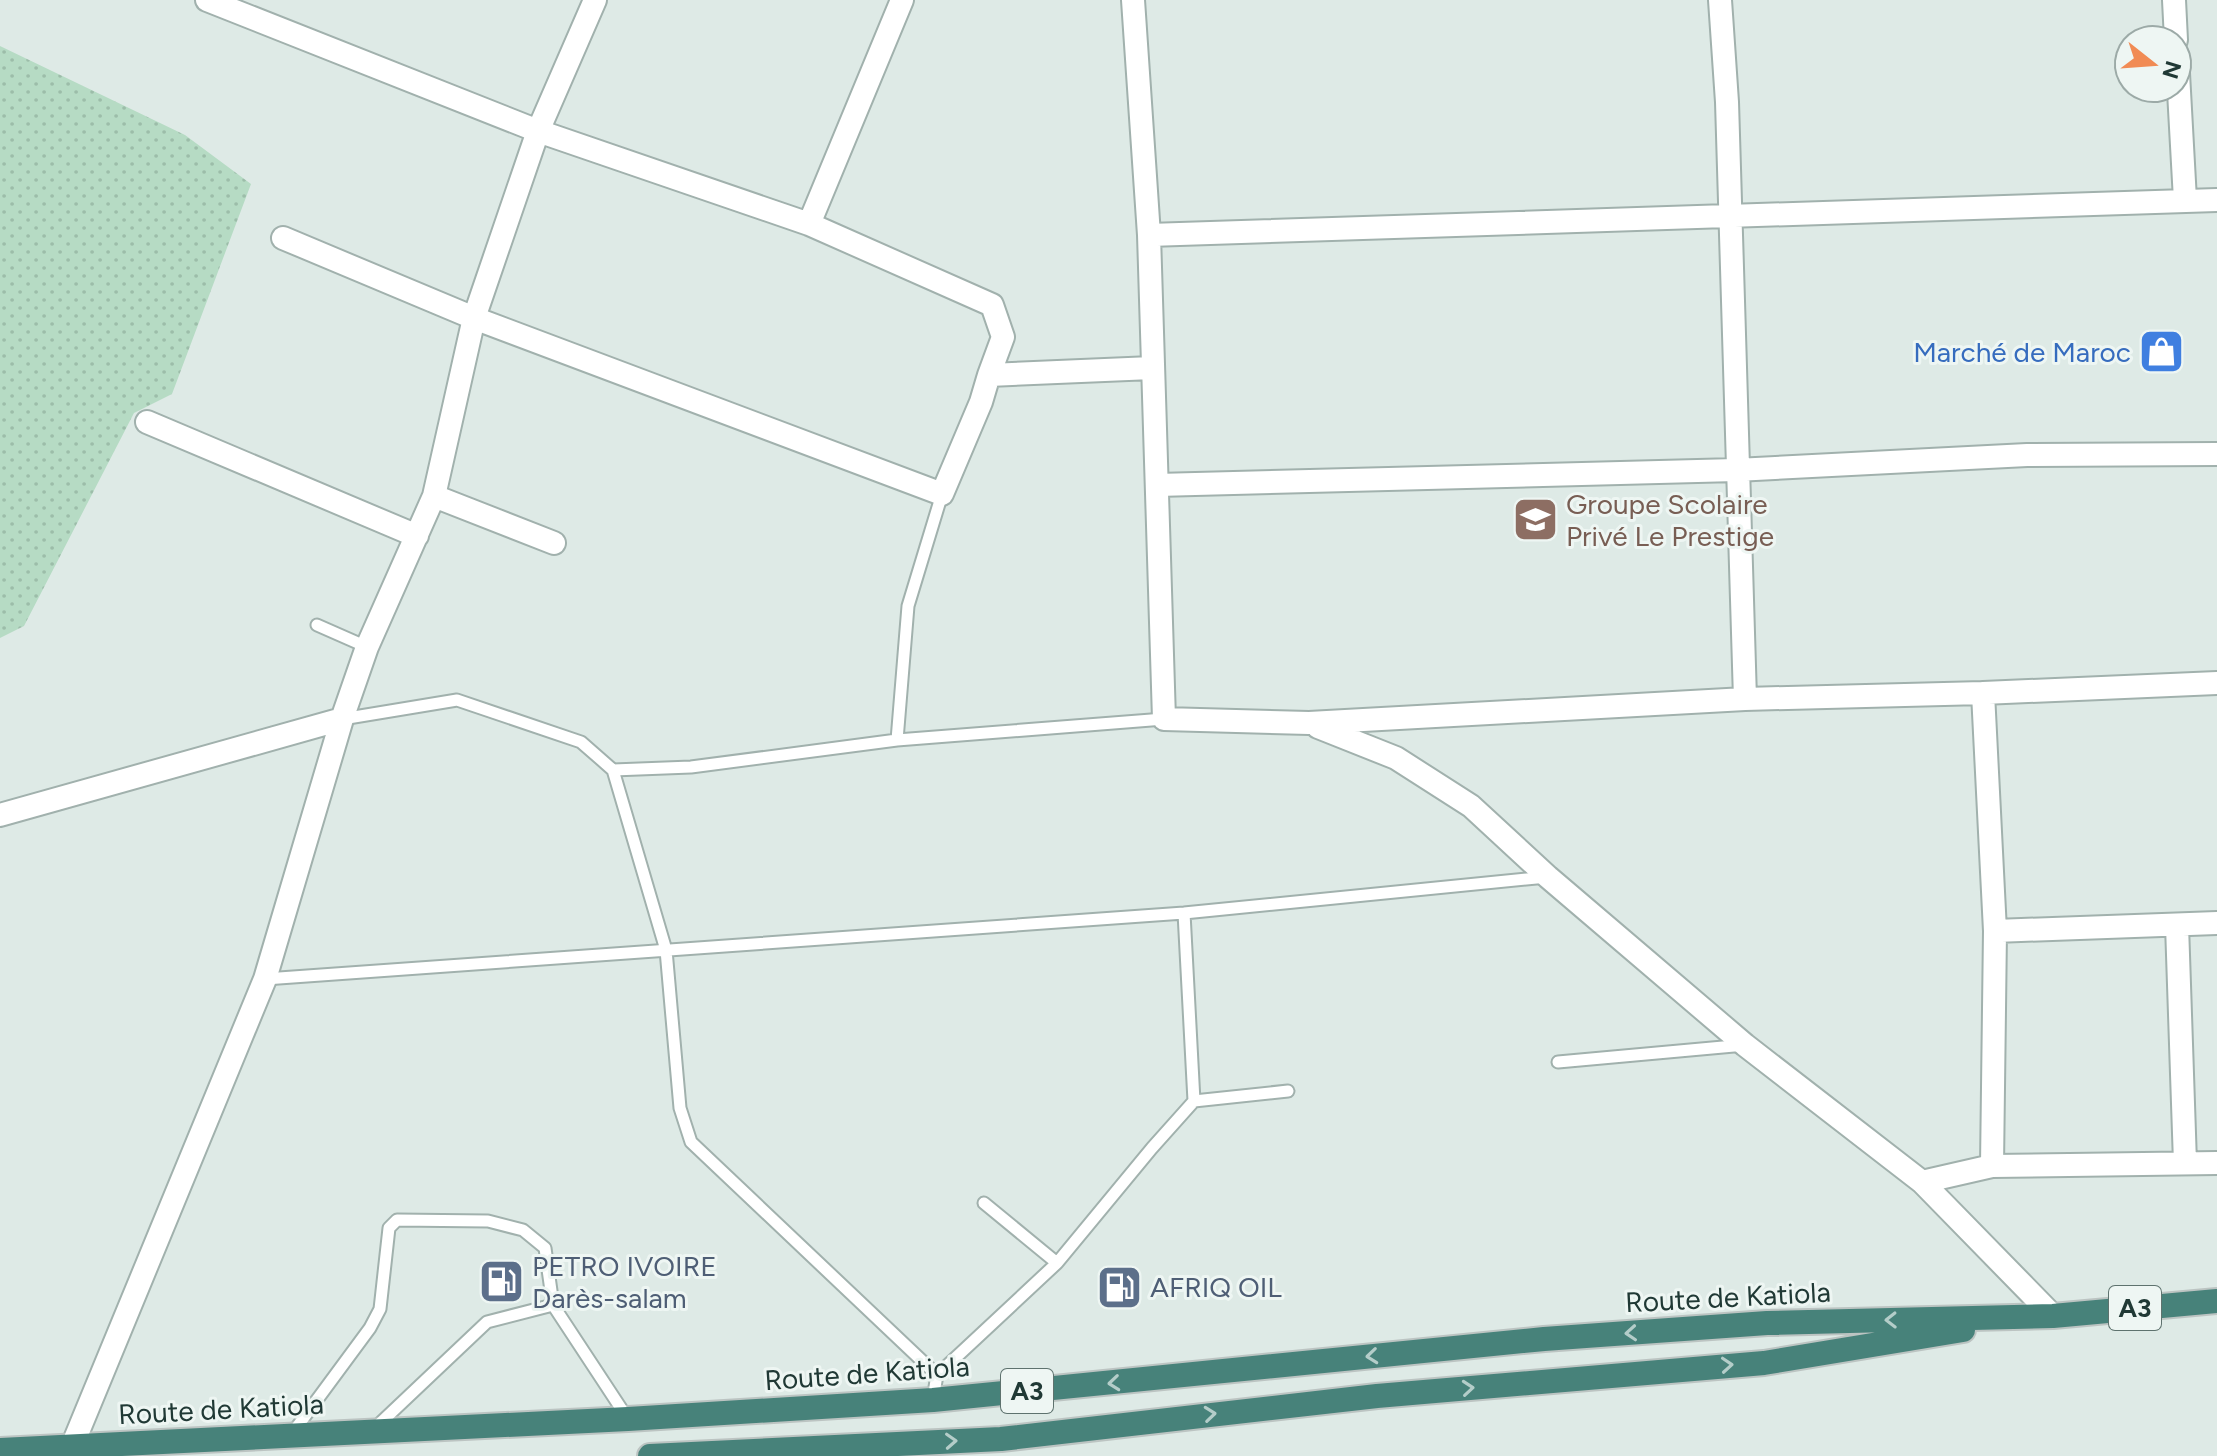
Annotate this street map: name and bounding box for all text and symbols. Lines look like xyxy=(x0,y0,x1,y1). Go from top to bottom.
north arrow xyxy=(2113,24,2193,104)
text: N xyxy=(2156,58,2187,82)
shop icon: Marché de Maroc xyxy=(2138,328,2186,376)
place label: Marché de Maroc xyxy=(1913,335,2131,369)
place label: Groupe Scolaire Privé Le Prestige xyxy=(1566,487,1774,553)
school or university icon: Groupe Scolaire Privé Le Prestige xyxy=(1511,496,1559,544)
place label: PETRO IVOIRE Darès-salam xyxy=(532,1249,717,1315)
fuel station icon: PETRO IVOIRE Darès-salam xyxy=(477,1258,525,1306)
fuel station icon: AFRIQ OIL xyxy=(1095,1263,1143,1311)
place label: AFRIQ OIL xyxy=(1150,1270,1282,1304)
street label: Route de Katiola xyxy=(1624,1275,1832,1319)
road number: A3 xyxy=(2109,1286,2161,1330)
one-way arrow xyxy=(1884,1311,1897,1328)
one-way arrow xyxy=(1624,1324,1637,1341)
one-way arrow xyxy=(1365,1348,1378,1365)
street label: Route de Katiola xyxy=(763,1349,971,1397)
one-way arrow xyxy=(1721,1357,1734,1374)
road number: A3 xyxy=(1001,1369,1053,1413)
one-way arrow xyxy=(1107,1374,1120,1391)
one-way arrow xyxy=(1462,1379,1475,1396)
street label: Route de Katiola xyxy=(117,1387,325,1431)
one-way arrow xyxy=(1204,1406,1217,1423)
one-way arrow xyxy=(945,1433,958,1450)

